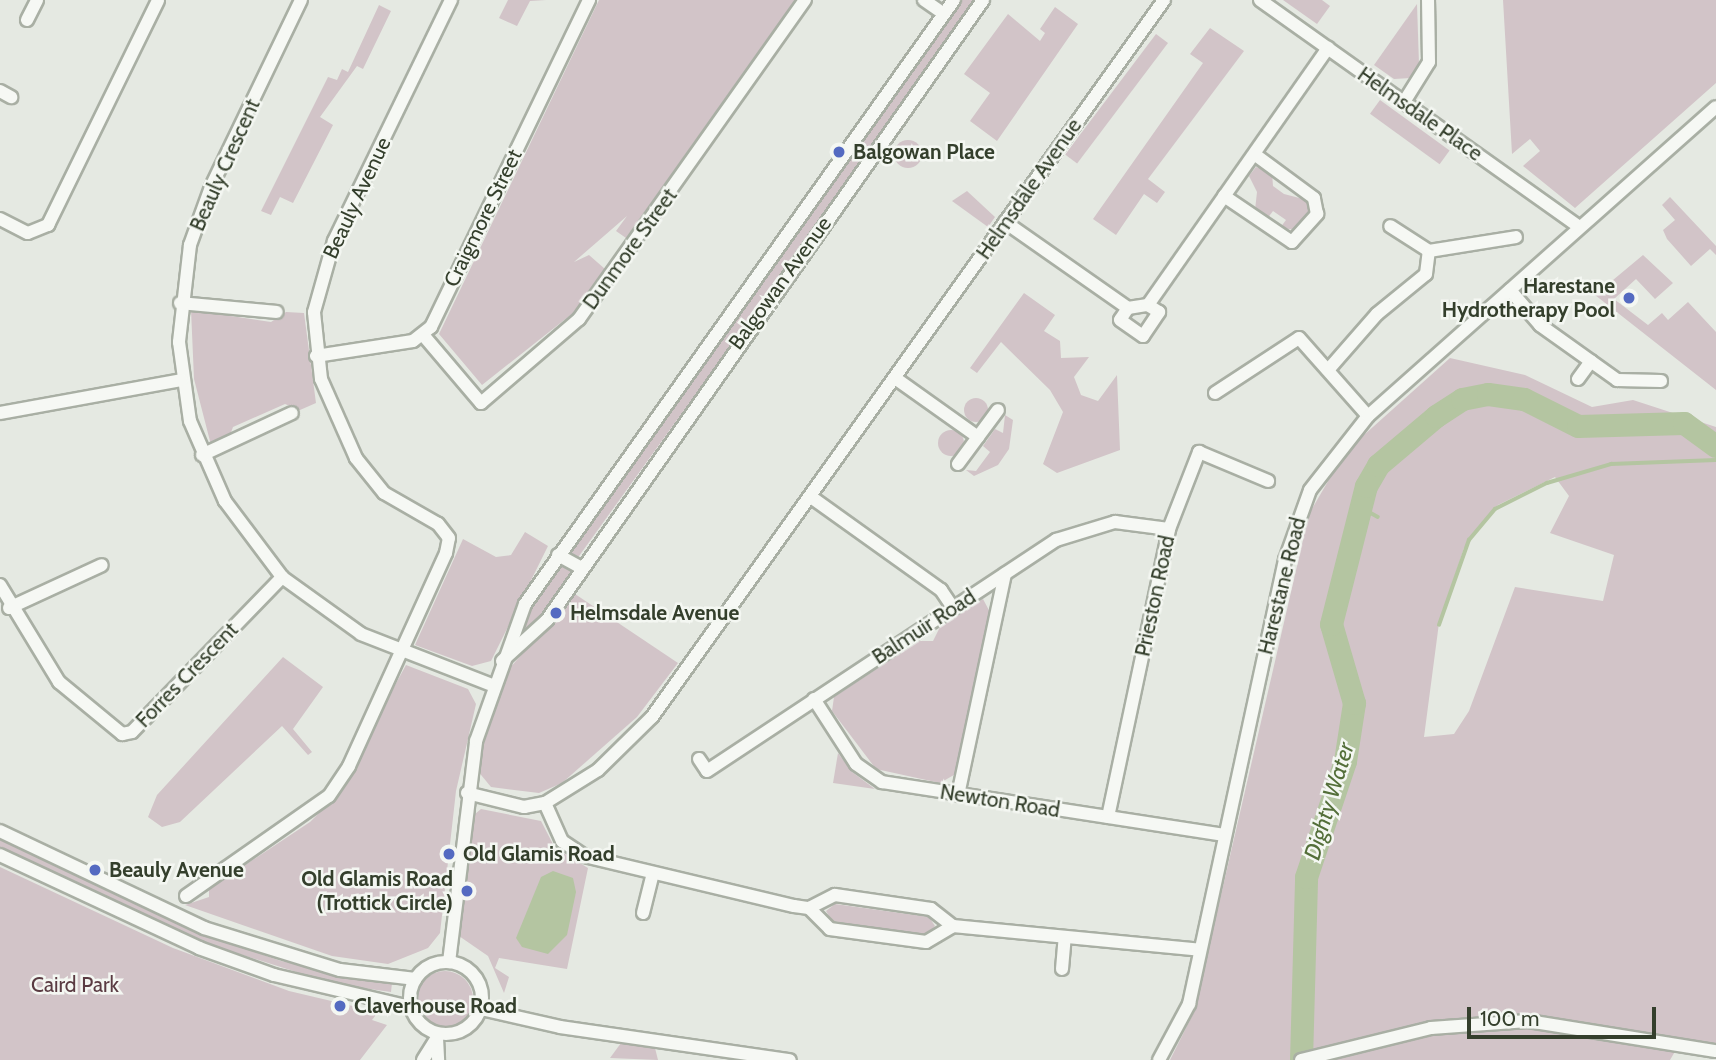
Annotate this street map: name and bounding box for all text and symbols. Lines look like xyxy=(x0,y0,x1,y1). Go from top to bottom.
street label: Helmsdale Place xyxy=(1353,62,1487,166)
street label: Beauly Crescent xyxy=(185,95,265,235)
street label: Helmsdale Avenue xyxy=(971,114,1087,264)
street label: Beauly Avenue xyxy=(318,133,396,263)
place label: Balgowan Place xyxy=(853,139,995,165)
marker: Balgowan Place xyxy=(831,144,847,160)
street label: Craigmore Street xyxy=(439,145,527,291)
street label: Dunmore Street xyxy=(578,183,682,315)
street label: Balgowan Avenue xyxy=(723,212,837,354)
place label: Harestane Hydrotherapy Pool xyxy=(1442,273,1615,323)
marker: Harestane Hydrotherapy Pool xyxy=(1621,290,1637,306)
street label: Harestane Road xyxy=(1253,515,1311,657)
street label: Prieston Road xyxy=(1130,533,1180,659)
street label: Balmuir Road xyxy=(868,584,980,670)
place label: Helmsdale Avenue xyxy=(570,600,739,626)
marker: Helmsdale Avenue xyxy=(548,605,564,621)
street label: Forres Crescent xyxy=(131,617,243,733)
water label: Dighty Water xyxy=(1298,739,1360,863)
street label: Newton Road xyxy=(938,779,1062,823)
place label: Old Glamis Road xyxy=(463,841,615,867)
marker: Old Glamis Road xyxy=(441,846,457,862)
place label: Beauly Avenue xyxy=(109,857,244,883)
marker: Beauly Avenue xyxy=(87,862,103,878)
place label: Old Glamis Road (Trottick Circle) xyxy=(301,866,453,916)
marker: Old Glamis Road (Trottick Circle) xyxy=(459,883,475,899)
park label: Caird Park xyxy=(31,972,119,998)
place label: Claverhouse Road xyxy=(354,993,517,1019)
scale bar xyxy=(1471,993,1660,1038)
marker: Claverhouse Road xyxy=(332,998,348,1014)
text: 100 m xyxy=(1480,1006,1539,1031)

